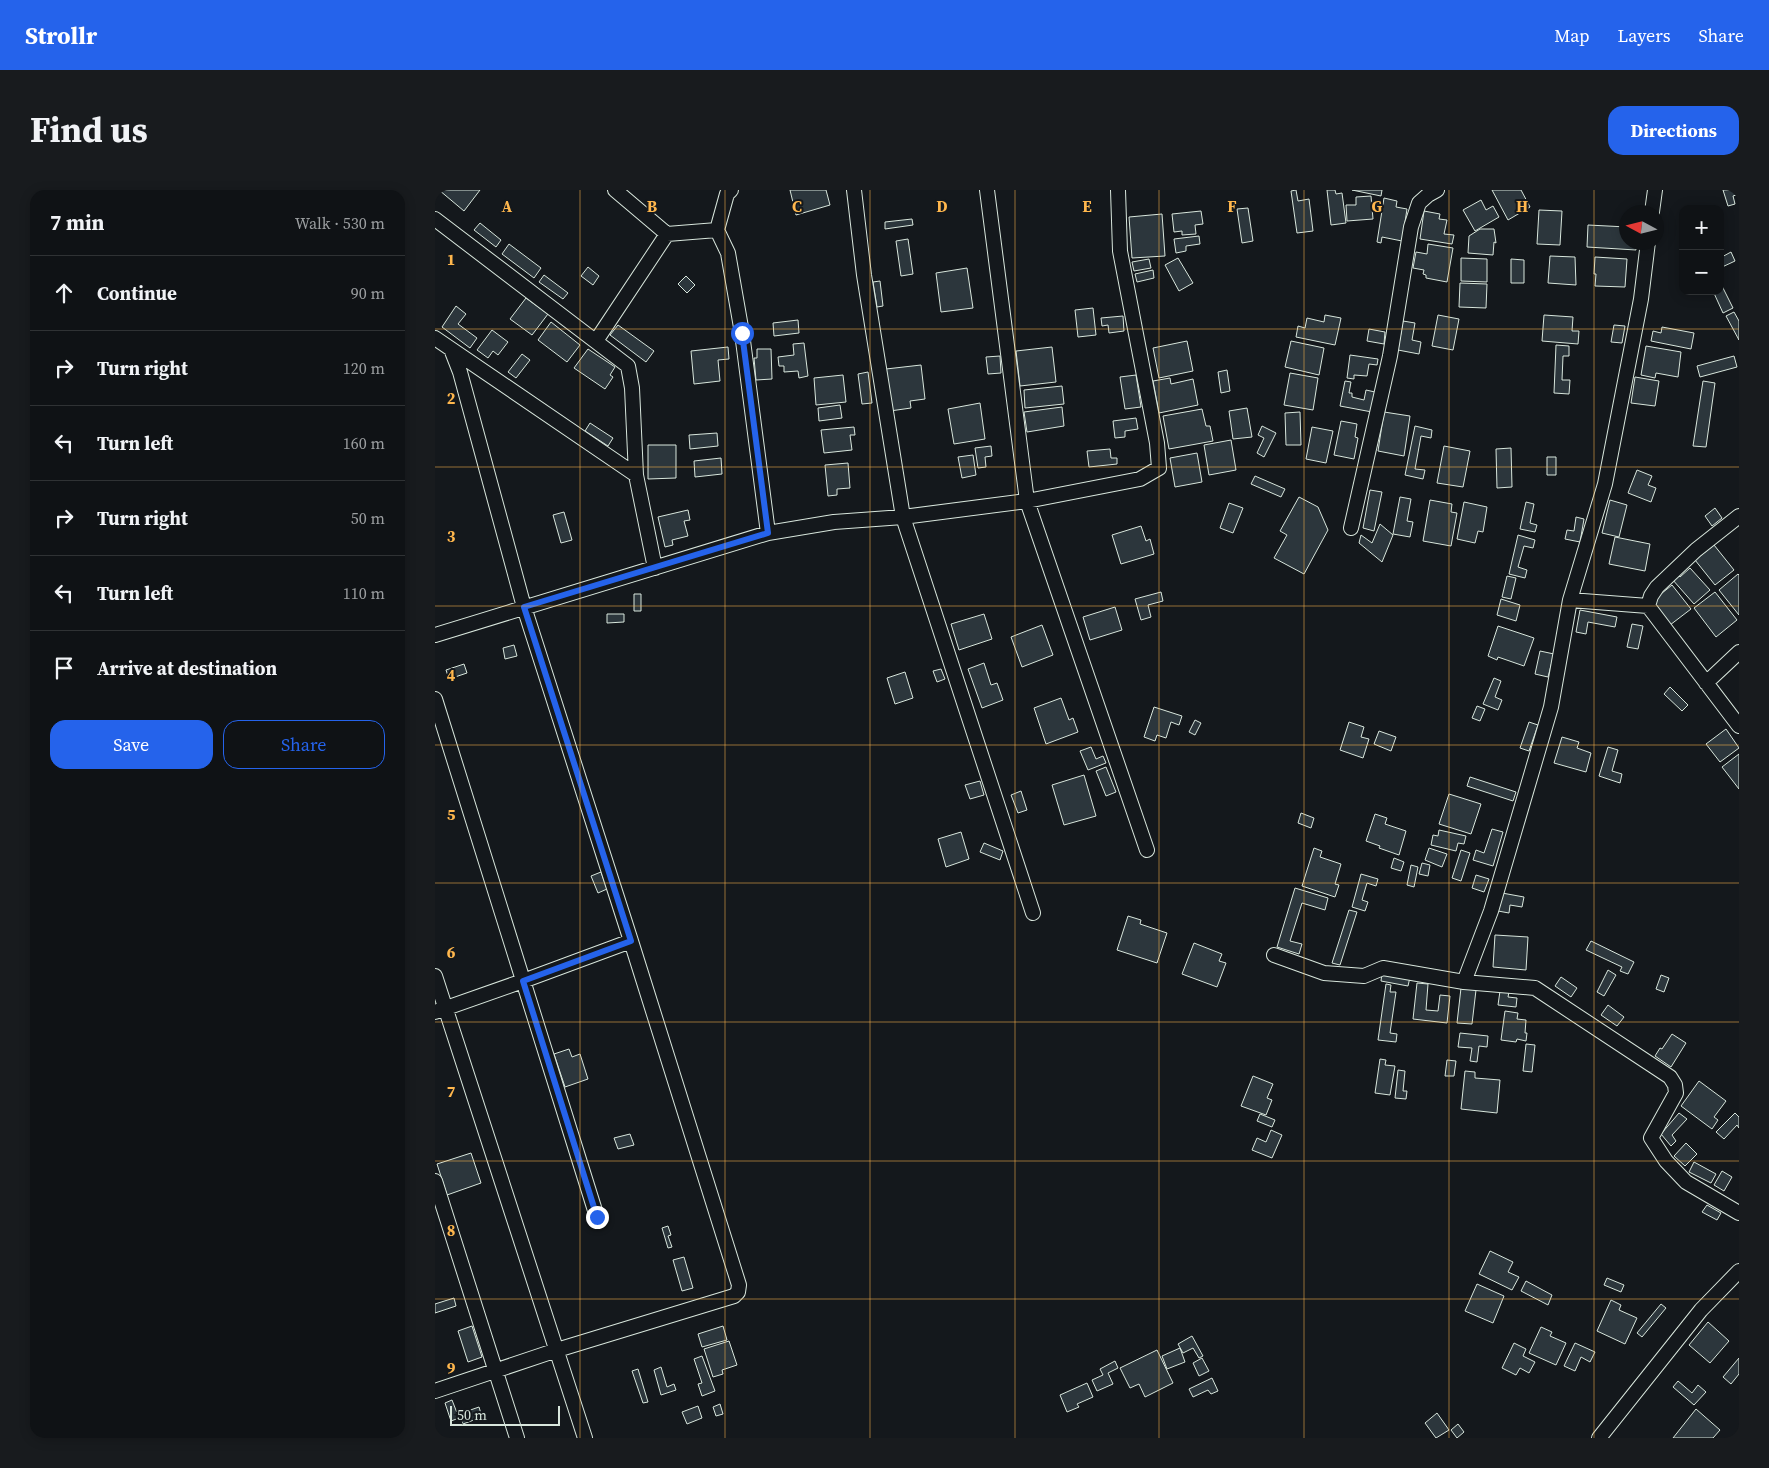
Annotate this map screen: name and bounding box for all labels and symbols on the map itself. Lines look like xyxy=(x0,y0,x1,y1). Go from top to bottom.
text: A xyxy=(502,195,513,217)
text: B xyxy=(647,195,658,217)
text: C xyxy=(792,195,802,217)
text: D xyxy=(936,195,948,217)
text: E xyxy=(1082,195,1092,217)
text: F xyxy=(1227,195,1237,217)
text: G xyxy=(1372,195,1383,217)
text: H xyxy=(1516,195,1528,217)
north arrow xyxy=(1619,205,1664,250)
text: 1 xyxy=(447,248,455,270)
route start xyxy=(731,322,754,345)
text: 2 xyxy=(447,387,456,409)
text: 3 xyxy=(447,525,456,547)
text: 4 xyxy=(447,664,456,686)
text: 5 xyxy=(447,803,456,825)
text: 6 xyxy=(447,941,456,963)
text: 7 xyxy=(447,1080,456,1102)
route end xyxy=(586,1206,609,1229)
text: 8 xyxy=(447,1219,455,1241)
text: 9 xyxy=(447,1357,456,1379)
scale bar xyxy=(450,1403,560,1426)

